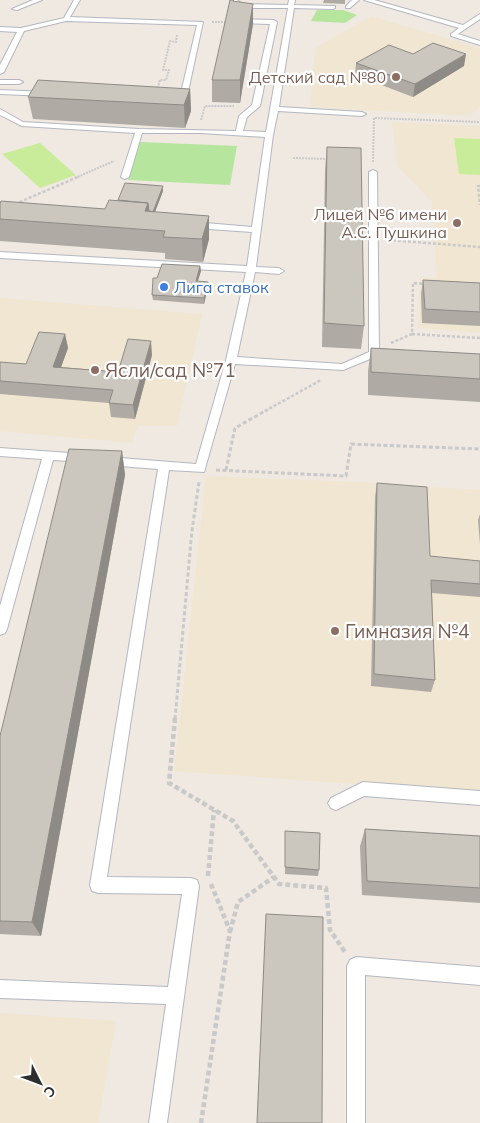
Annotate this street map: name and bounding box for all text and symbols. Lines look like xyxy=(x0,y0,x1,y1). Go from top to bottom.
place label: Детский сад №80 xyxy=(249,67,386,87)
marker: Детский сад №80 xyxy=(390,71,402,83)
place label: Лицей №6 имени А.С. Пушкина xyxy=(314,204,447,242)
marker: Лицей №6 имени А.С. Пушкина xyxy=(451,217,463,229)
place label: Лига ставок xyxy=(174,277,269,297)
marker: Лига ставок xyxy=(158,281,170,293)
place label: Ясли/сад №71 xyxy=(105,358,236,382)
marker: Ясли/сад №71 xyxy=(89,364,101,376)
place label: Гимназия №4 xyxy=(345,619,469,643)
marker: Гимназия №4 xyxy=(329,625,341,637)
north arrow xyxy=(15,1058,65,1108)
text: С xyxy=(40,1082,60,1101)

